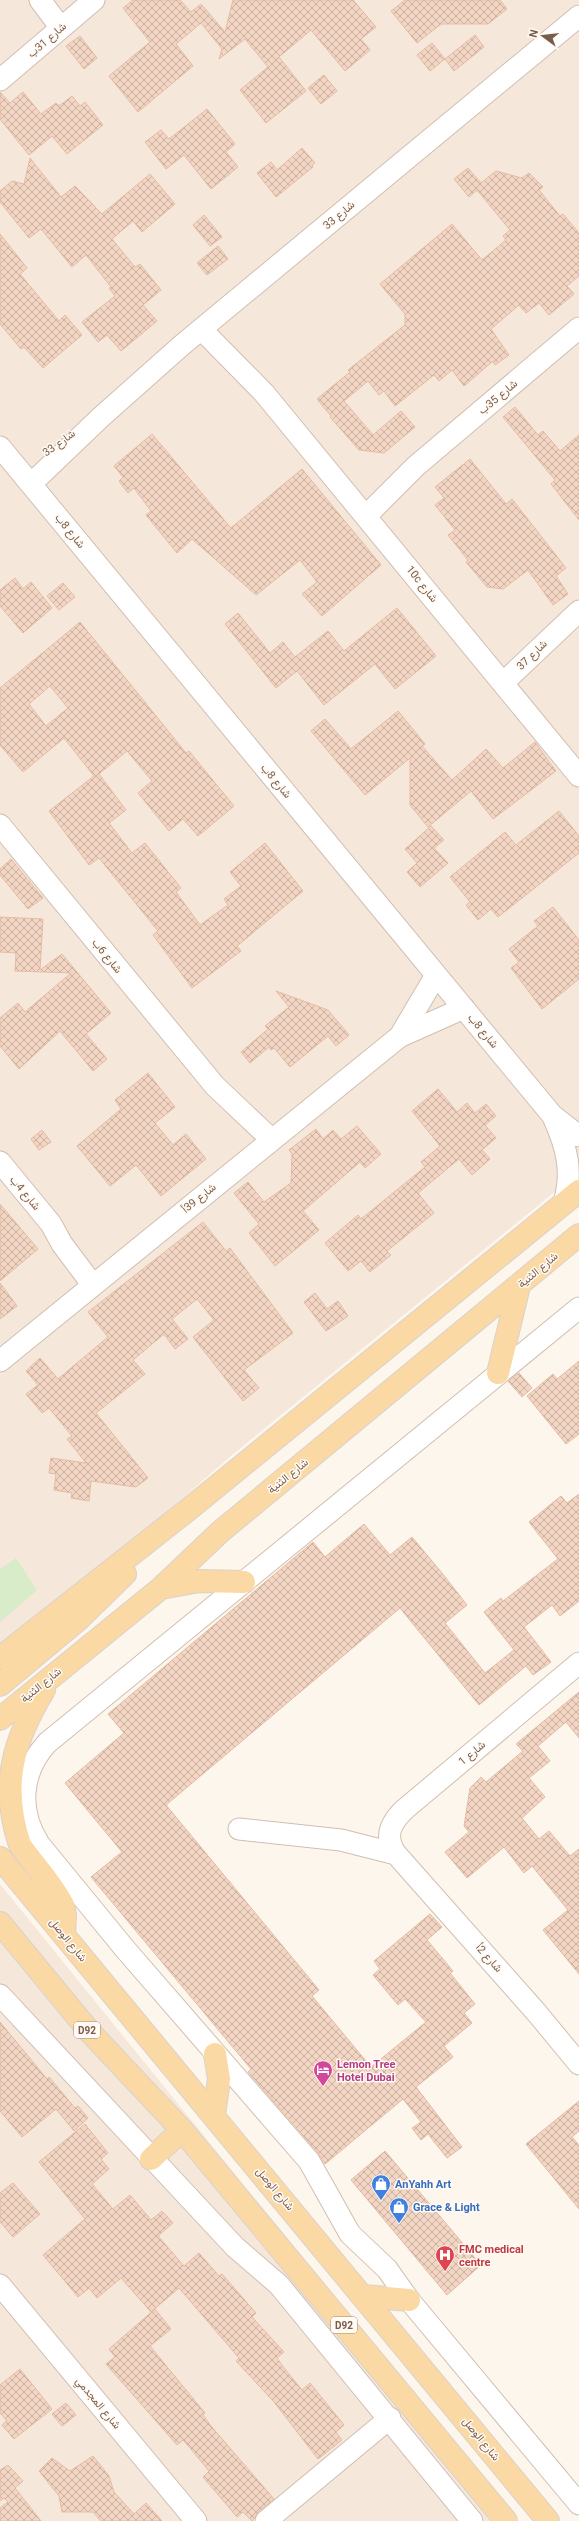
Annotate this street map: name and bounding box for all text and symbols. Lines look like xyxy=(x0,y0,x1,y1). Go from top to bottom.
north arrow xyxy=(523,16,563,56)
street label: شارع 31ب xyxy=(25,20,70,61)
text: N xyxy=(527,28,541,39)
street label: شارع 33 xyxy=(321,198,358,233)
street label: شارع 35ب xyxy=(476,377,521,418)
street label: شارع 33 xyxy=(40,427,79,460)
street label: شارع 8ب xyxy=(51,511,88,552)
street label: 10c شارع xyxy=(403,563,441,606)
street label: شارع 37 xyxy=(514,637,551,673)
street label: شارع 8ب xyxy=(257,761,294,802)
street label: شارع 6ب xyxy=(88,936,125,977)
street label: شارع 8ب xyxy=(464,1011,501,1052)
street label: شارع 4ب xyxy=(6,1173,43,1214)
street label: شارع 39أ xyxy=(179,1180,219,1216)
street label: شارع الثنية xyxy=(515,1249,562,1291)
street label: شارع الثنية xyxy=(265,1456,312,1497)
street label: شارع الثنية xyxy=(18,1665,65,1706)
street label: شارع 1 xyxy=(456,1738,489,1769)
street label: شارع الوصل xyxy=(46,1916,90,1965)
street label: شارع 2أ xyxy=(472,1941,505,1976)
road number: D92 xyxy=(74,2022,100,2038)
place label: Lemon Tree Hotel Dubai xyxy=(337,2058,396,2084)
hotel icon: Lemon Tree Hotel Dubai xyxy=(312,2059,334,2087)
street label: شارع الوصل xyxy=(253,2165,297,2214)
shop icon: AnYahh Art xyxy=(370,2173,392,2201)
place label: AnYahh Art xyxy=(395,2178,451,2191)
shop icon: Grace & Light xyxy=(388,2196,410,2224)
place label: Grace & Light xyxy=(413,2201,480,2214)
place label: FMC medical centre xyxy=(459,2243,524,2269)
hospital icon: FMC medical centre xyxy=(434,2244,456,2272)
road number: D92 xyxy=(331,2317,357,2333)
street label: شارع المجدمي xyxy=(70,2375,124,2434)
street label: شارع الوصل xyxy=(459,2415,503,2464)

